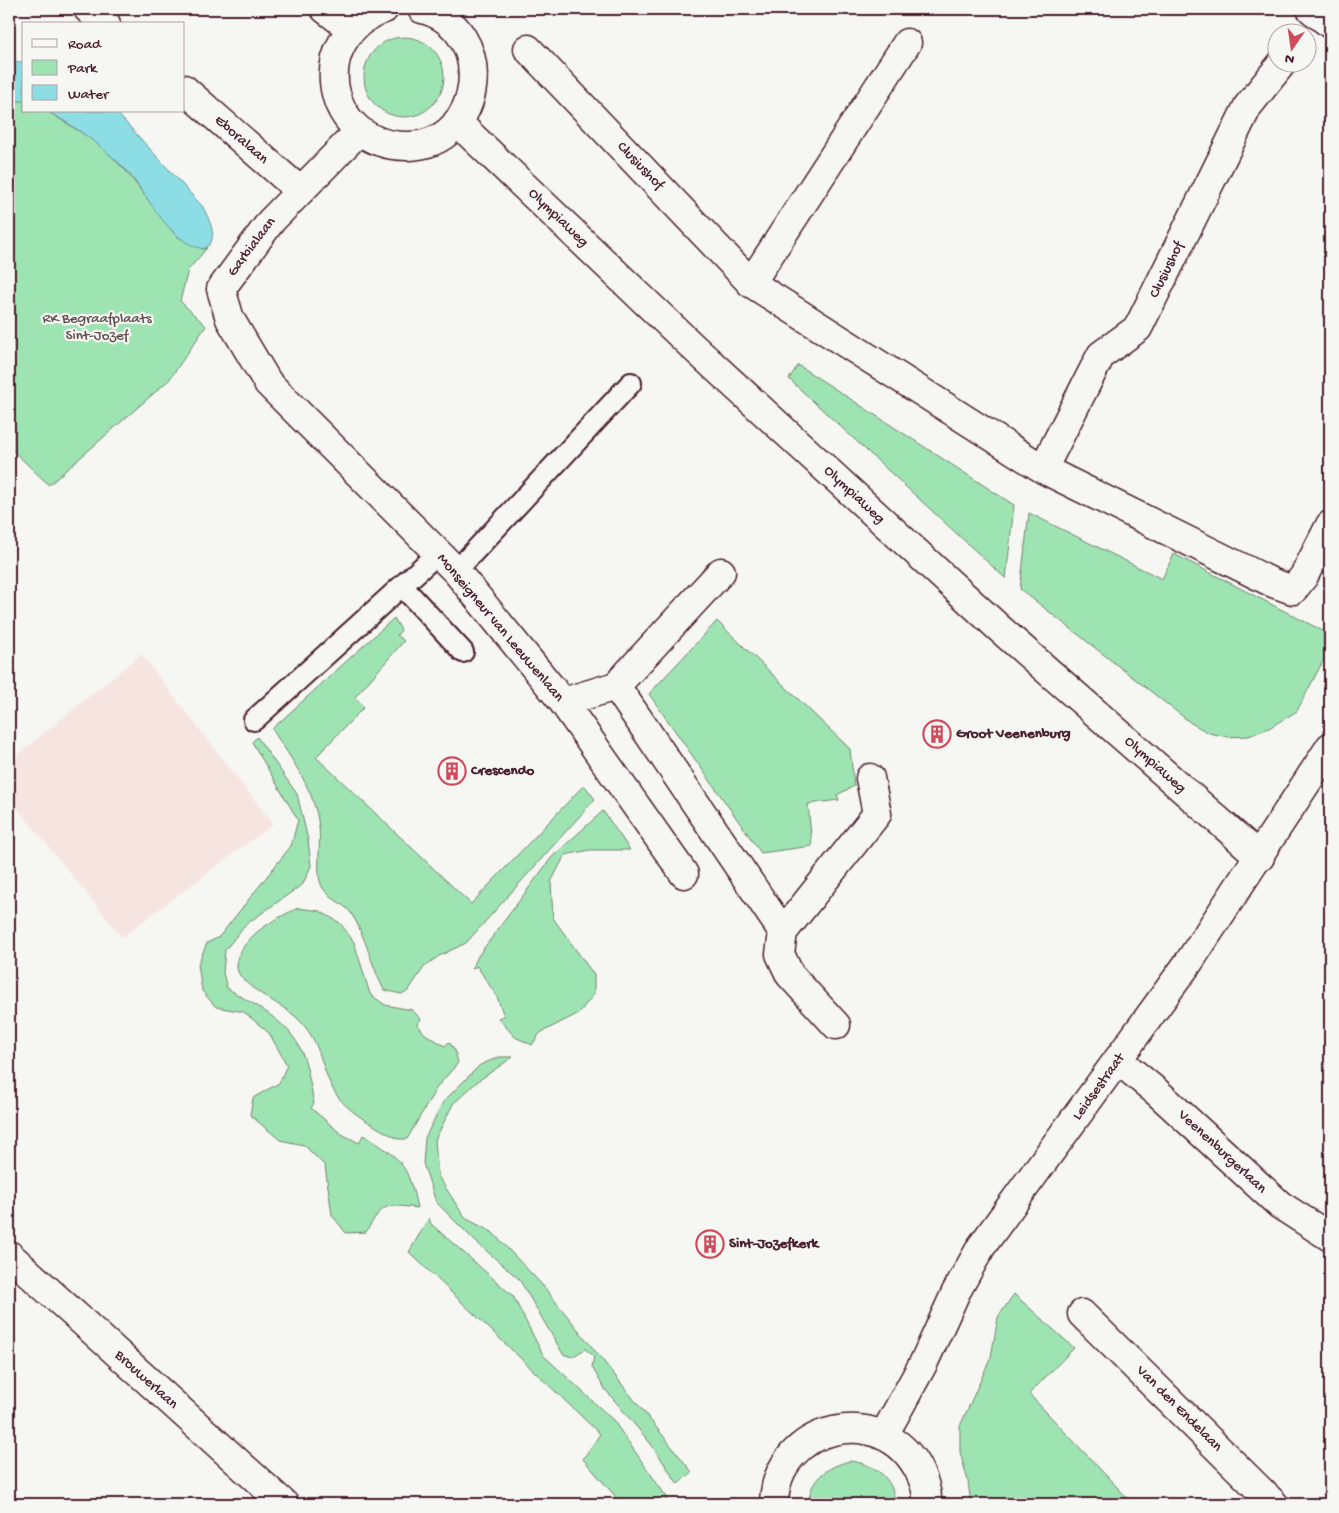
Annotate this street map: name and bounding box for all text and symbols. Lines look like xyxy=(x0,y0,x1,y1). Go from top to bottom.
legend xyxy=(22,22,185,112)
north arrow xyxy=(1266,22,1316,72)
text: Road xyxy=(68,36,102,54)
text: N xyxy=(1283,49,1296,68)
text: Park xyxy=(67,60,98,78)
text: Water xyxy=(68,86,110,104)
street label: Eboralaan xyxy=(210,112,272,168)
street label: Clusiushof xyxy=(613,138,668,195)
street label: Olympiaweg xyxy=(524,185,592,251)
street label: Garbialaan xyxy=(224,214,280,280)
street label: Clusiushof xyxy=(1146,238,1189,301)
park label: RK Begraafplaats Sint-Jozef xyxy=(42,310,152,345)
street label: Olympiaweg xyxy=(820,462,888,528)
street label: Monseigneur van Leeuwenlaan xyxy=(433,550,567,706)
building icon: Groot Veenenburg xyxy=(922,719,952,749)
place label: Groot Veenenburg xyxy=(956,725,1071,743)
street label: Olympiaweg xyxy=(1120,732,1190,798)
building icon: Crescendo xyxy=(437,756,467,786)
place label: Crescendo xyxy=(470,762,534,780)
street label: Leidsestraat xyxy=(1069,1049,1130,1124)
street label: Veenenburgerlaan xyxy=(1173,1106,1270,1198)
building icon: Sint-Jozefkerk xyxy=(695,1229,725,1259)
place label: Sint-Jozefkerk xyxy=(729,1235,821,1253)
street label: Brouwerlaan xyxy=(110,1346,182,1413)
street label: Van den Endelaan xyxy=(1131,1361,1226,1456)

